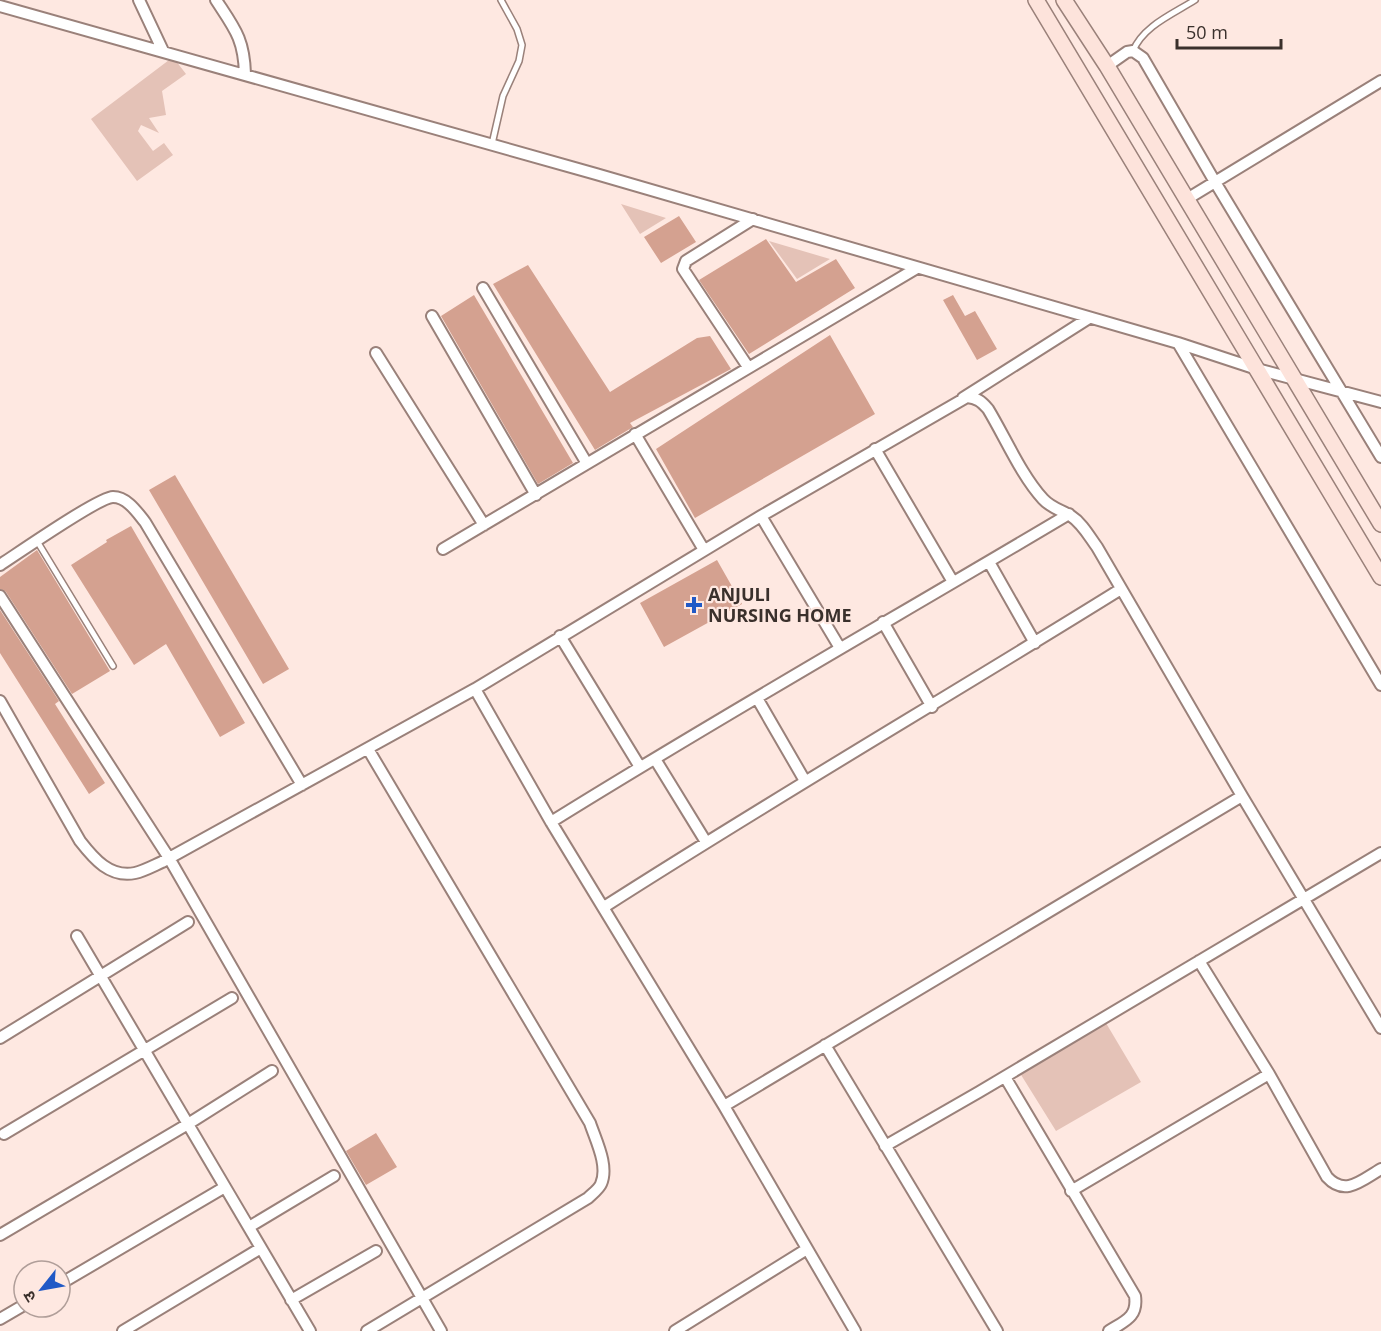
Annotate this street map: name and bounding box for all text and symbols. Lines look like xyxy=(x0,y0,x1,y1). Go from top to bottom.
scale bar xyxy=(1177,12,1280,50)
text: 50 m xyxy=(1186,20,1228,44)
place label: ANJULI NURSING HOME xyxy=(708,582,852,627)
marker: ANJULI NURSING HOME xyxy=(685,596,703,614)
north arrow xyxy=(12,1259,72,1319)
text: उ xyxy=(17,1287,41,1306)

